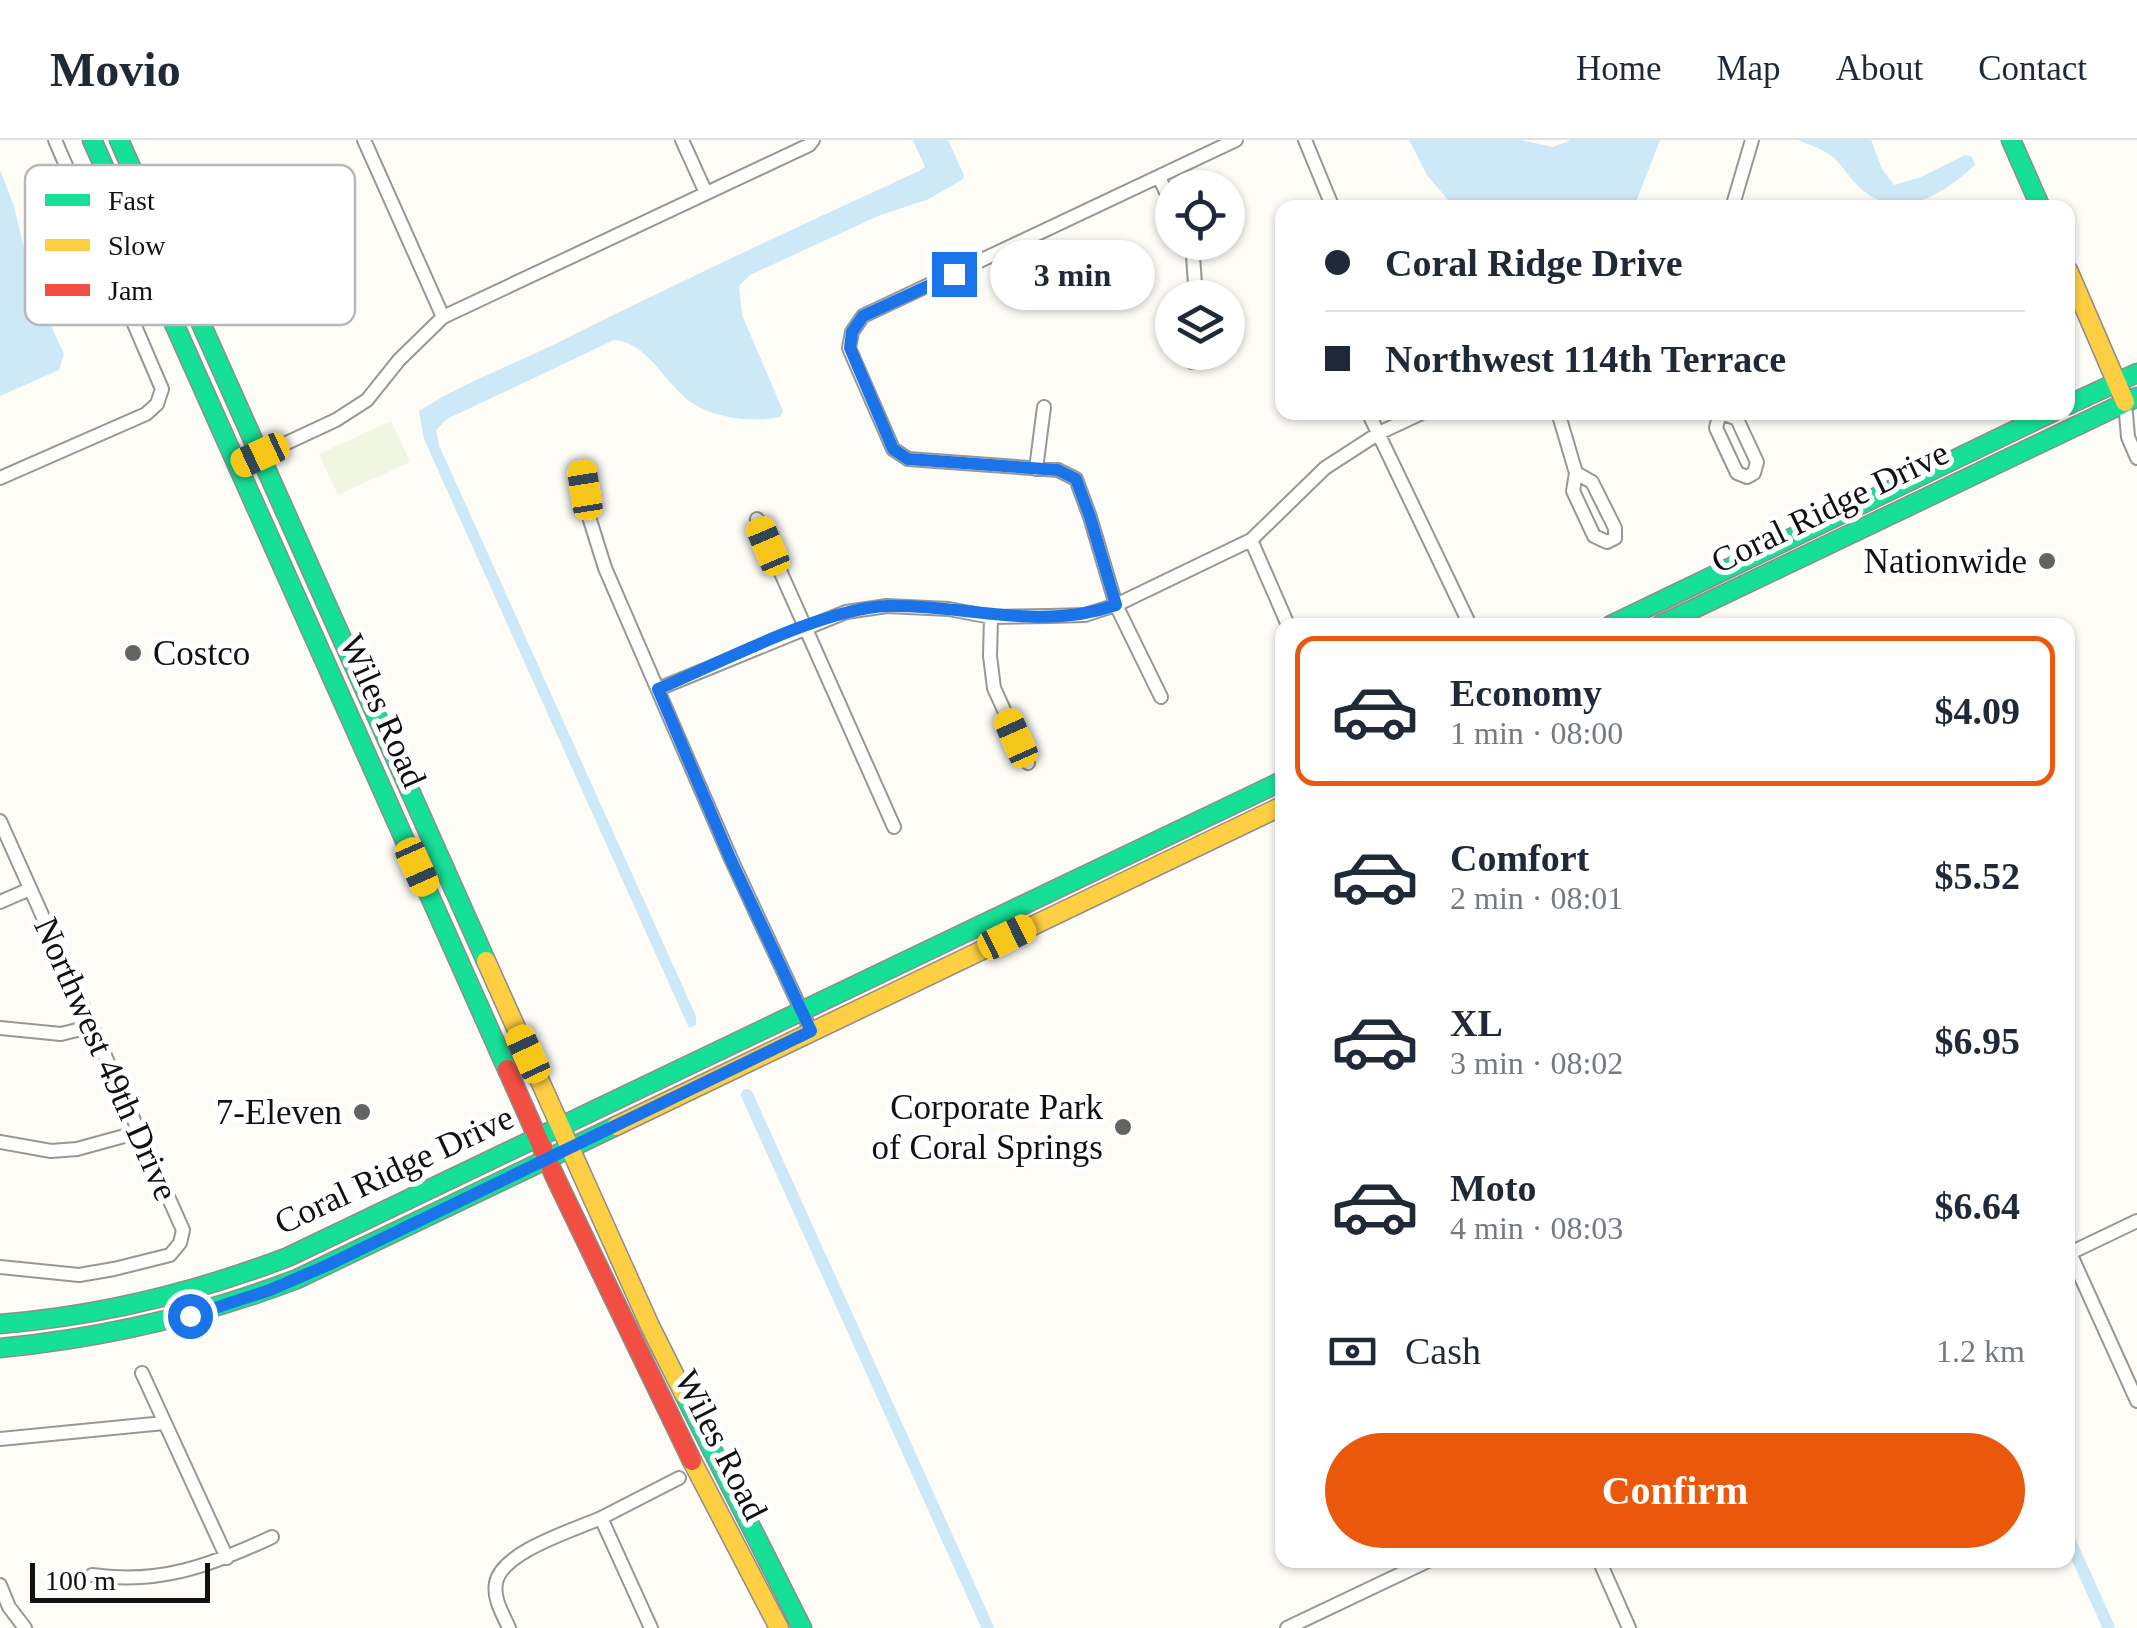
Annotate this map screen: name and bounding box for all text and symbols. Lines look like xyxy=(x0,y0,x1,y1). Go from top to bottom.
text: Movio xyxy=(50,43,181,96)
text: Home xyxy=(1576,49,1661,88)
text: Map xyxy=(1716,49,1781,88)
text: About xyxy=(1836,49,1923,88)
text: Contact xyxy=(1978,49,2087,88)
legend xyxy=(25,165,355,325)
map controls xyxy=(1155,170,1245,370)
button: locate xyxy=(1155,170,1245,260)
text: Fast xyxy=(108,185,155,216)
text: Slow xyxy=(108,230,166,261)
callout: 3 min xyxy=(989,239,1154,309)
text: Coral Ridge Drive xyxy=(1385,242,1683,284)
route end xyxy=(932,252,977,297)
text: 3 min xyxy=(1034,257,1111,293)
text: Jam xyxy=(108,275,153,306)
button: layers xyxy=(1155,280,1245,370)
text: Northwest 114th Terrace xyxy=(1385,338,1786,380)
car xyxy=(226,429,294,481)
street label: Coral Ridge Drive xyxy=(1705,433,1955,581)
car xyxy=(565,458,605,522)
car xyxy=(742,513,794,579)
place label: Nationwide xyxy=(1864,542,2027,581)
marker: Nationwide xyxy=(2036,550,2058,572)
street label: Wiles Road xyxy=(332,629,434,794)
place label: Costco xyxy=(153,634,250,673)
marker: Costco xyxy=(122,642,144,664)
icon: car xyxy=(1330,666,1420,756)
text: Economy xyxy=(1450,672,1602,714)
text: $4.09 xyxy=(1935,690,2020,732)
car xyxy=(990,704,1042,772)
text: 1 min · 08:00 xyxy=(1450,715,1623,751)
icon: car xyxy=(1330,831,1420,921)
car xyxy=(391,833,443,901)
text: Comfort xyxy=(1450,837,1589,879)
text: $5.52 xyxy=(1935,855,2020,897)
text: 2 min · 08:01 xyxy=(1450,880,1623,916)
car xyxy=(973,910,1041,964)
street label: Northwest 49th Drive xyxy=(26,912,186,1206)
icon: car xyxy=(1330,996,1420,1086)
text: XL xyxy=(1450,1002,1503,1044)
car xyxy=(502,1020,554,1088)
text: $6.95 xyxy=(1935,1020,2020,1062)
text: 3 min · 08:02 xyxy=(1450,1045,1623,1081)
place label: Corporate Park of Coral Springs xyxy=(872,1088,1103,1167)
place label: 7-Eleven xyxy=(216,1093,342,1132)
street label: Coral Ridge Drive xyxy=(269,1098,519,1242)
marker: 7-Eleven xyxy=(351,1101,373,1123)
marker: Corporate Park of Coral Springs xyxy=(1112,1116,1134,1138)
icon: car xyxy=(1330,1161,1420,1251)
text: Moto xyxy=(1450,1167,1537,1209)
text: $6.64 xyxy=(1935,1185,2020,1227)
text: 4 min · 08:03 xyxy=(1450,1210,1623,1246)
route start xyxy=(168,1294,213,1339)
icon: cash xyxy=(1325,1324,1380,1379)
text: Cash xyxy=(1405,1330,1481,1372)
text: 1.2 km xyxy=(1936,1333,2025,1369)
street label: Wiles Road xyxy=(667,1364,776,1527)
button: Confirm xyxy=(1325,1433,2025,1548)
scale bar xyxy=(30,1558,210,1602)
text: 100 m xyxy=(45,1565,116,1596)

